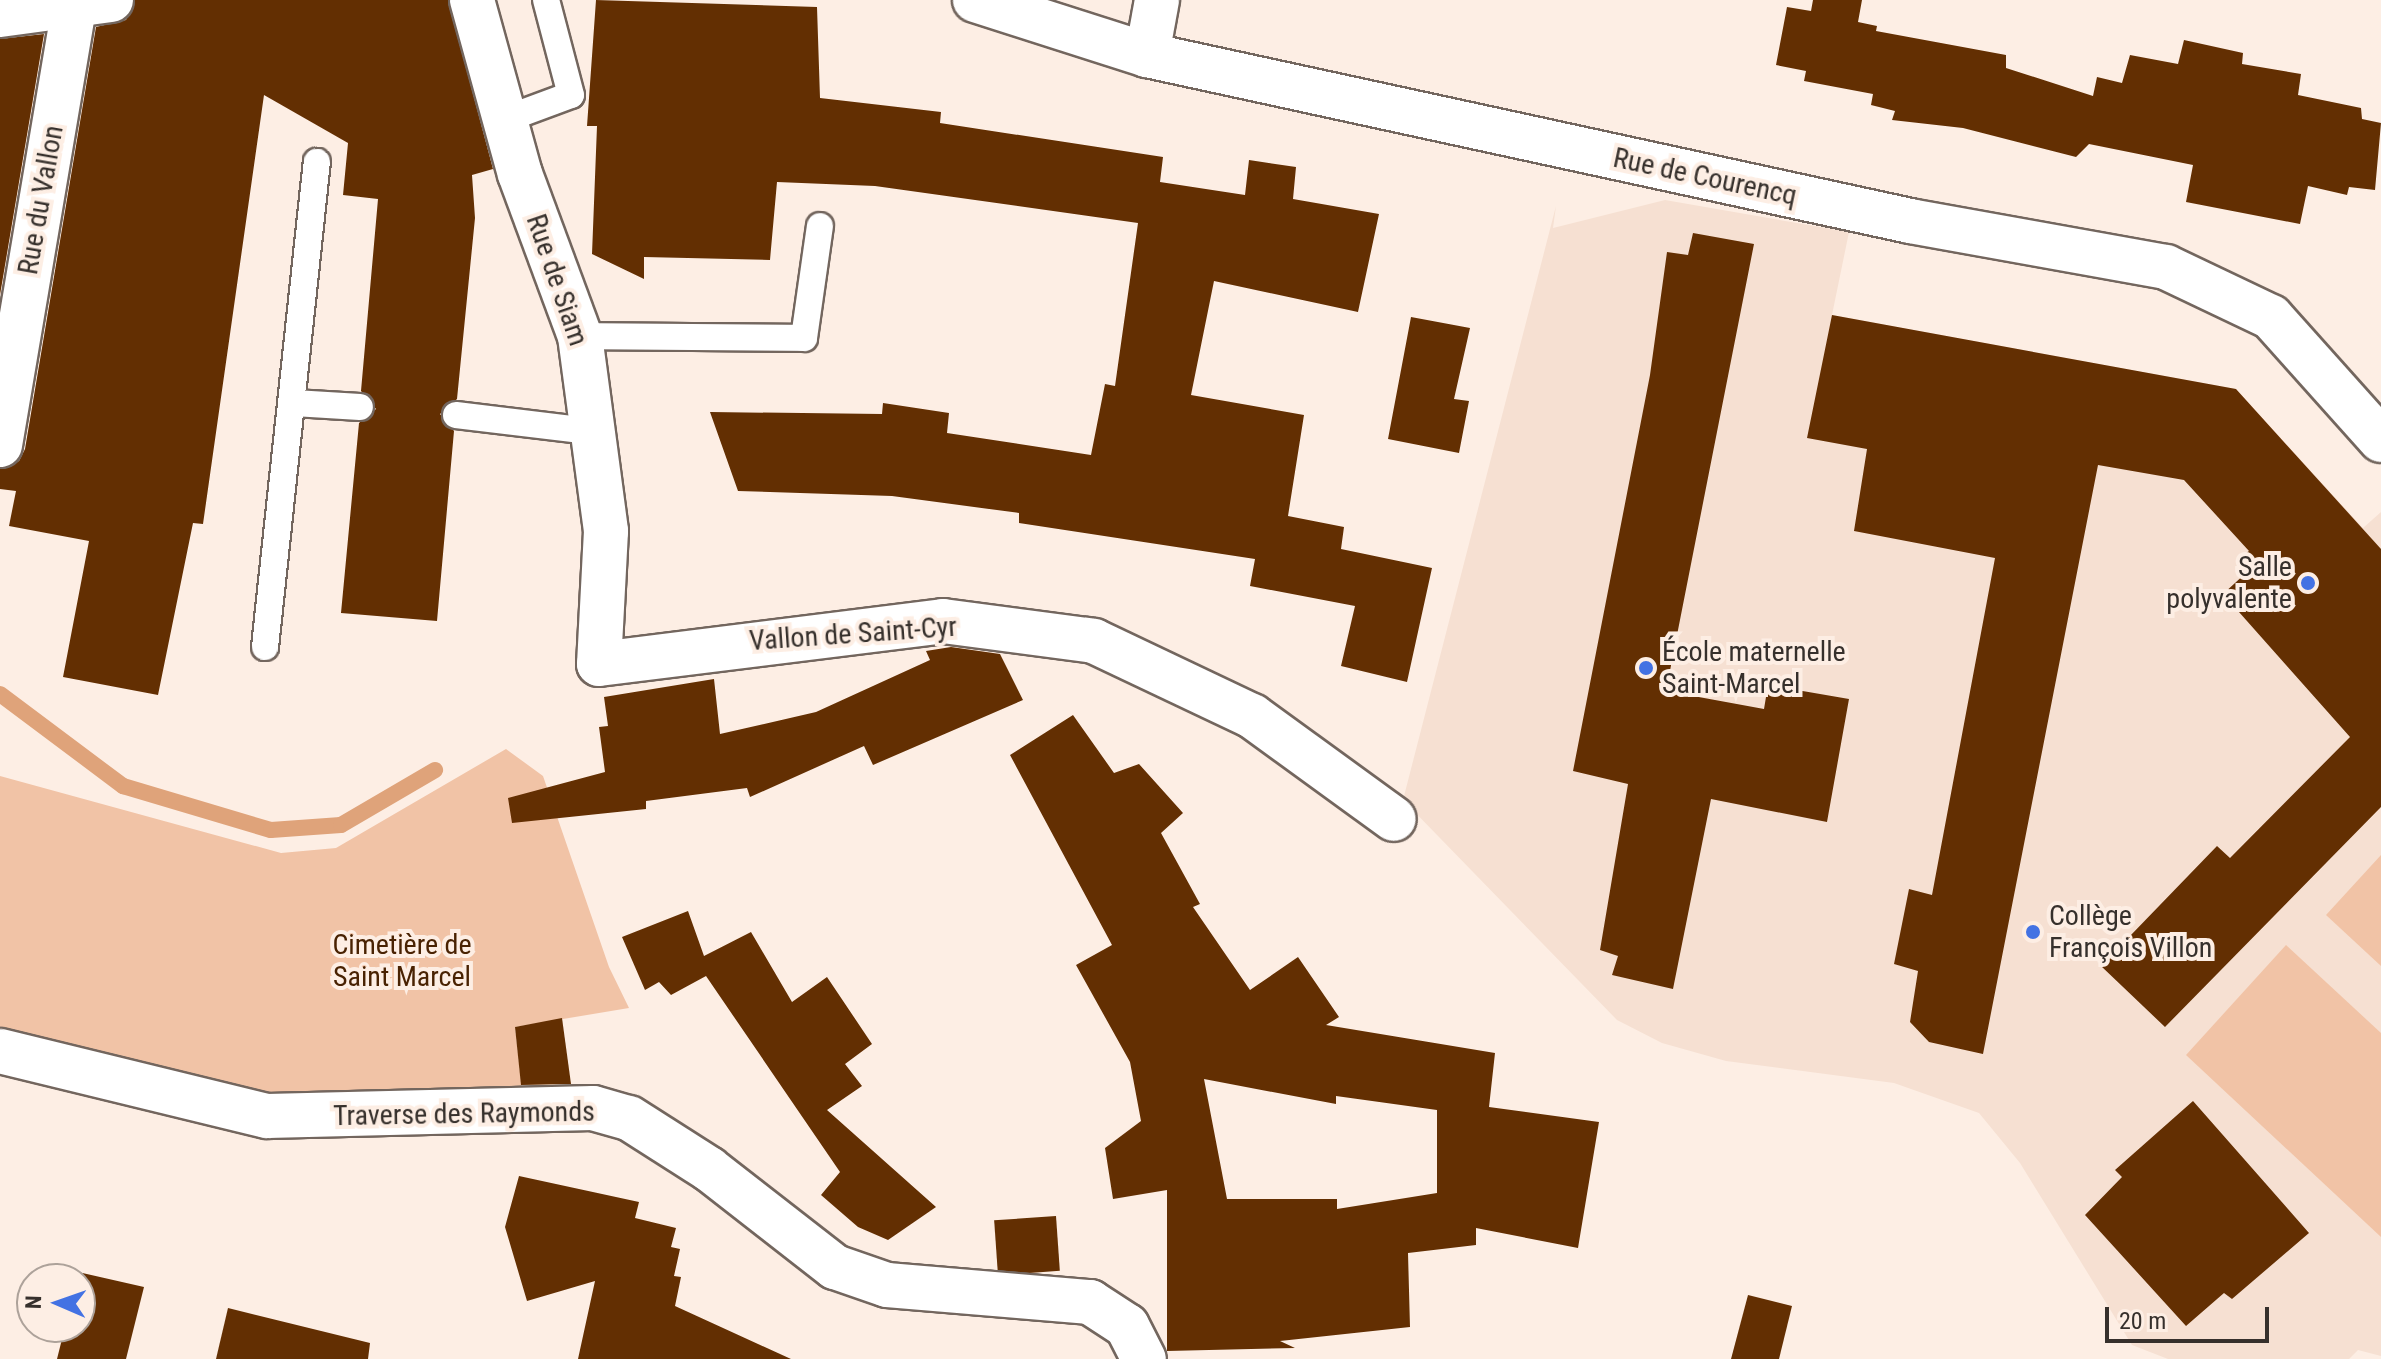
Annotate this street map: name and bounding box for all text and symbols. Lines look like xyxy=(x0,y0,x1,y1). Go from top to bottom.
street label: Rue du Vallon xyxy=(11,123,71,277)
street label: Rue de Courencq xyxy=(1610,141,1800,213)
street label: Rue de Siam xyxy=(519,210,595,350)
place label: Salle polyvalente xyxy=(2166,550,2292,616)
marker: Salle polyvalente xyxy=(2299,574,2317,592)
street label: Vallon de Saint-Cyr xyxy=(748,610,958,658)
place label: École maternelle Saint-Marcel xyxy=(1662,635,1846,701)
marker: École maternelle Saint-Marcel xyxy=(1637,659,1655,677)
place label: Collège François Villon xyxy=(2049,899,2212,965)
marker: Collège François Villon xyxy=(2024,923,2042,941)
park label: Cimetière de Saint Marcel xyxy=(332,928,472,994)
street label: Traverse des Raymonds xyxy=(333,1095,595,1133)
north arrow xyxy=(16,1263,96,1343)
scale bar xyxy=(2109,1291,2273,1341)
text: N xyxy=(21,1295,46,1309)
text: 20 m xyxy=(2119,1307,2166,1335)

